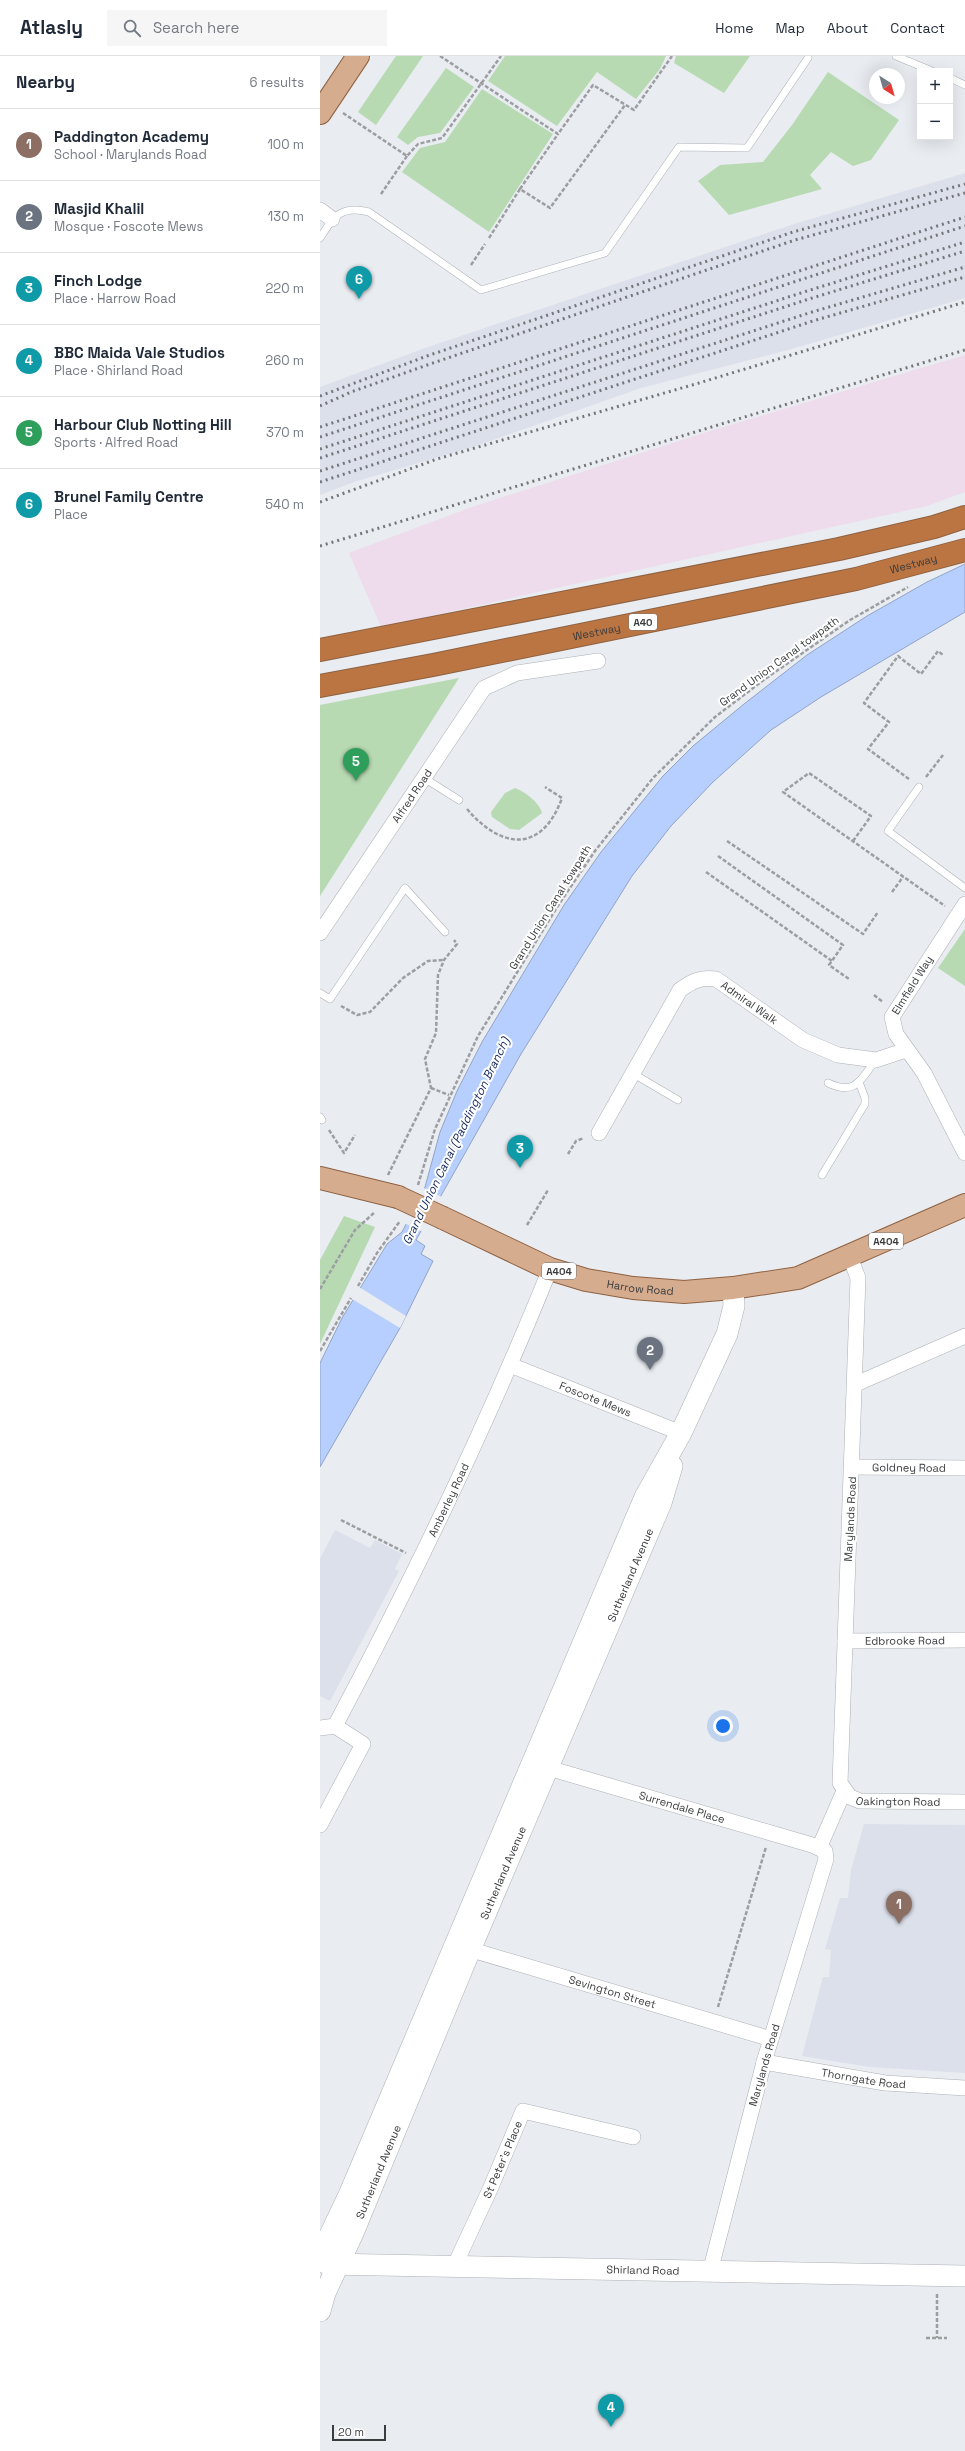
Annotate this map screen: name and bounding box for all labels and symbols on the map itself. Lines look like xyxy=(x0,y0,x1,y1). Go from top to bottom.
north arrow xyxy=(869,68,905,104)
pin: 6 xyxy=(346,266,372,299)
street label: Westway xyxy=(888,551,939,577)
street label: Grand Union Canal towpath xyxy=(716,613,842,709)
road number: A40 xyxy=(629,614,657,630)
street label: Westway xyxy=(572,620,622,643)
pin: 5 xyxy=(343,748,369,781)
street label: Alfred Road xyxy=(389,766,435,826)
street label: Grand Union Canal towpath xyxy=(506,842,594,972)
street label: Elmfield Way xyxy=(888,953,936,1017)
street label: Admiral Walk xyxy=(718,978,781,1027)
water label: Grand Union Canal (Paddington Branch) xyxy=(399,1033,514,1247)
pin: 3 xyxy=(507,1135,533,1168)
road number: A404 xyxy=(869,1233,903,1249)
road number: A404 xyxy=(542,1263,576,1279)
street label: Harrow Road xyxy=(606,1277,674,1298)
pin: 2 xyxy=(637,1337,663,1370)
street label: Foscote Mews xyxy=(557,1378,634,1420)
street label: Goldney Road xyxy=(872,1460,946,1475)
street label: Amberley Road xyxy=(425,1461,472,1539)
street label: Marylands Road xyxy=(841,1476,859,1562)
street label: Sutherland Avenue xyxy=(604,1526,656,1624)
street label: Edbrooke Road xyxy=(865,1633,945,1648)
your location xyxy=(713,1716,733,1736)
street label: Surrendale Place xyxy=(637,1788,727,1826)
street label: Oakington Road xyxy=(854,1793,941,1809)
street label: Sutherland Avenue xyxy=(477,1824,529,1922)
pin: 1 xyxy=(886,1891,912,1924)
street label: Sevington Street xyxy=(567,1972,658,2011)
street label: Marylands Road xyxy=(746,2022,782,2108)
street label: Thorngate Road xyxy=(820,2065,906,2091)
street label: St Peter's Place xyxy=(480,2119,525,2200)
street label: Sutherland Avenue xyxy=(353,2123,404,2221)
street label: Shirland Road xyxy=(606,2262,680,2278)
pin: 4 xyxy=(598,2394,624,2427)
scale bar xyxy=(332,2423,386,2442)

